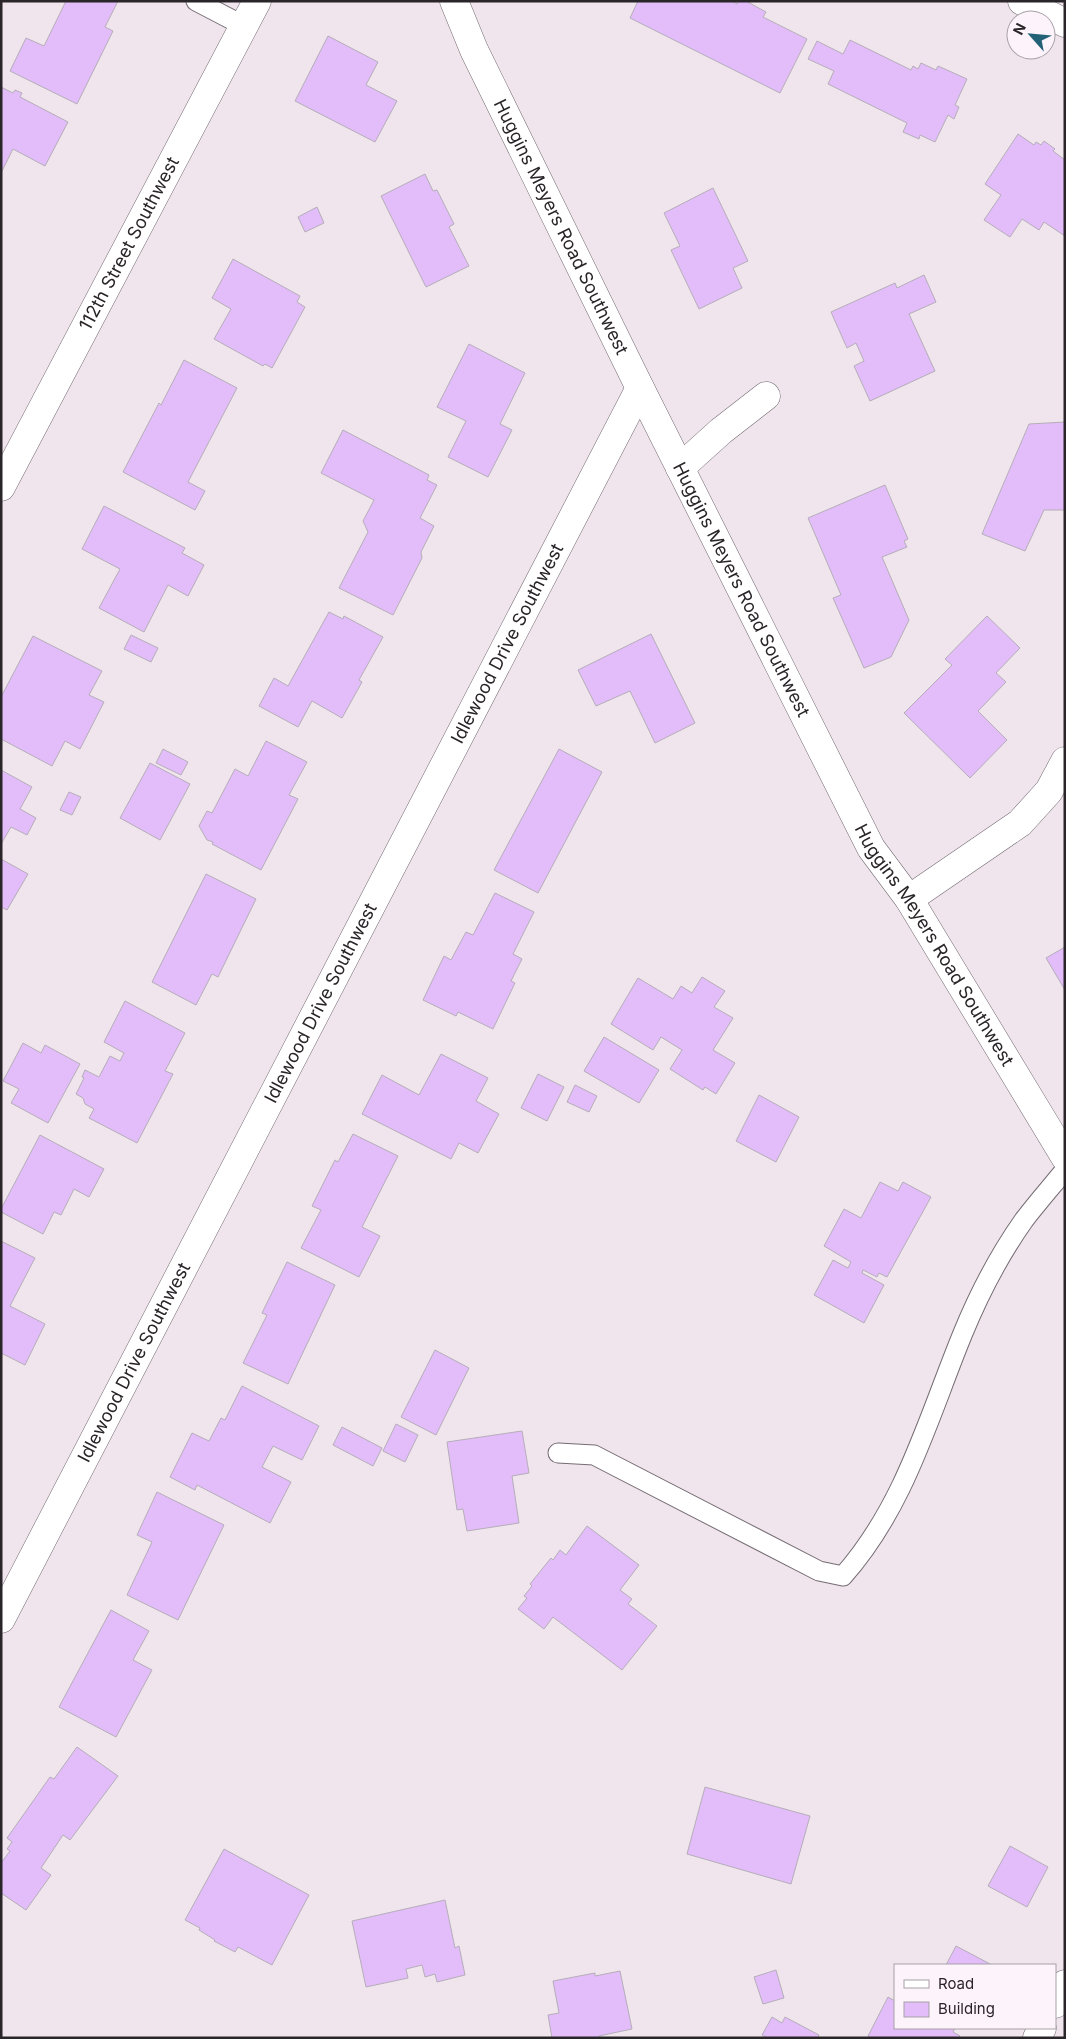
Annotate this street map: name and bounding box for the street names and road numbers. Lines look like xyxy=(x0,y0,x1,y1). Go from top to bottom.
street label: Huggins Meyers Road Southwest xyxy=(490,95,633,358)
street label: 112th Street Southwest xyxy=(74,153,183,334)
street label: Huggins Meyers Road Southwest xyxy=(669,459,814,720)
street label: Idlewood Drive Southwest xyxy=(446,540,567,747)
street label: Huggins Meyers Road Southwest xyxy=(851,820,1018,1070)
street label: Idlewood Drive Southwest xyxy=(260,899,381,1106)
street label: Idlewood Drive Southwest xyxy=(73,1259,194,1466)

